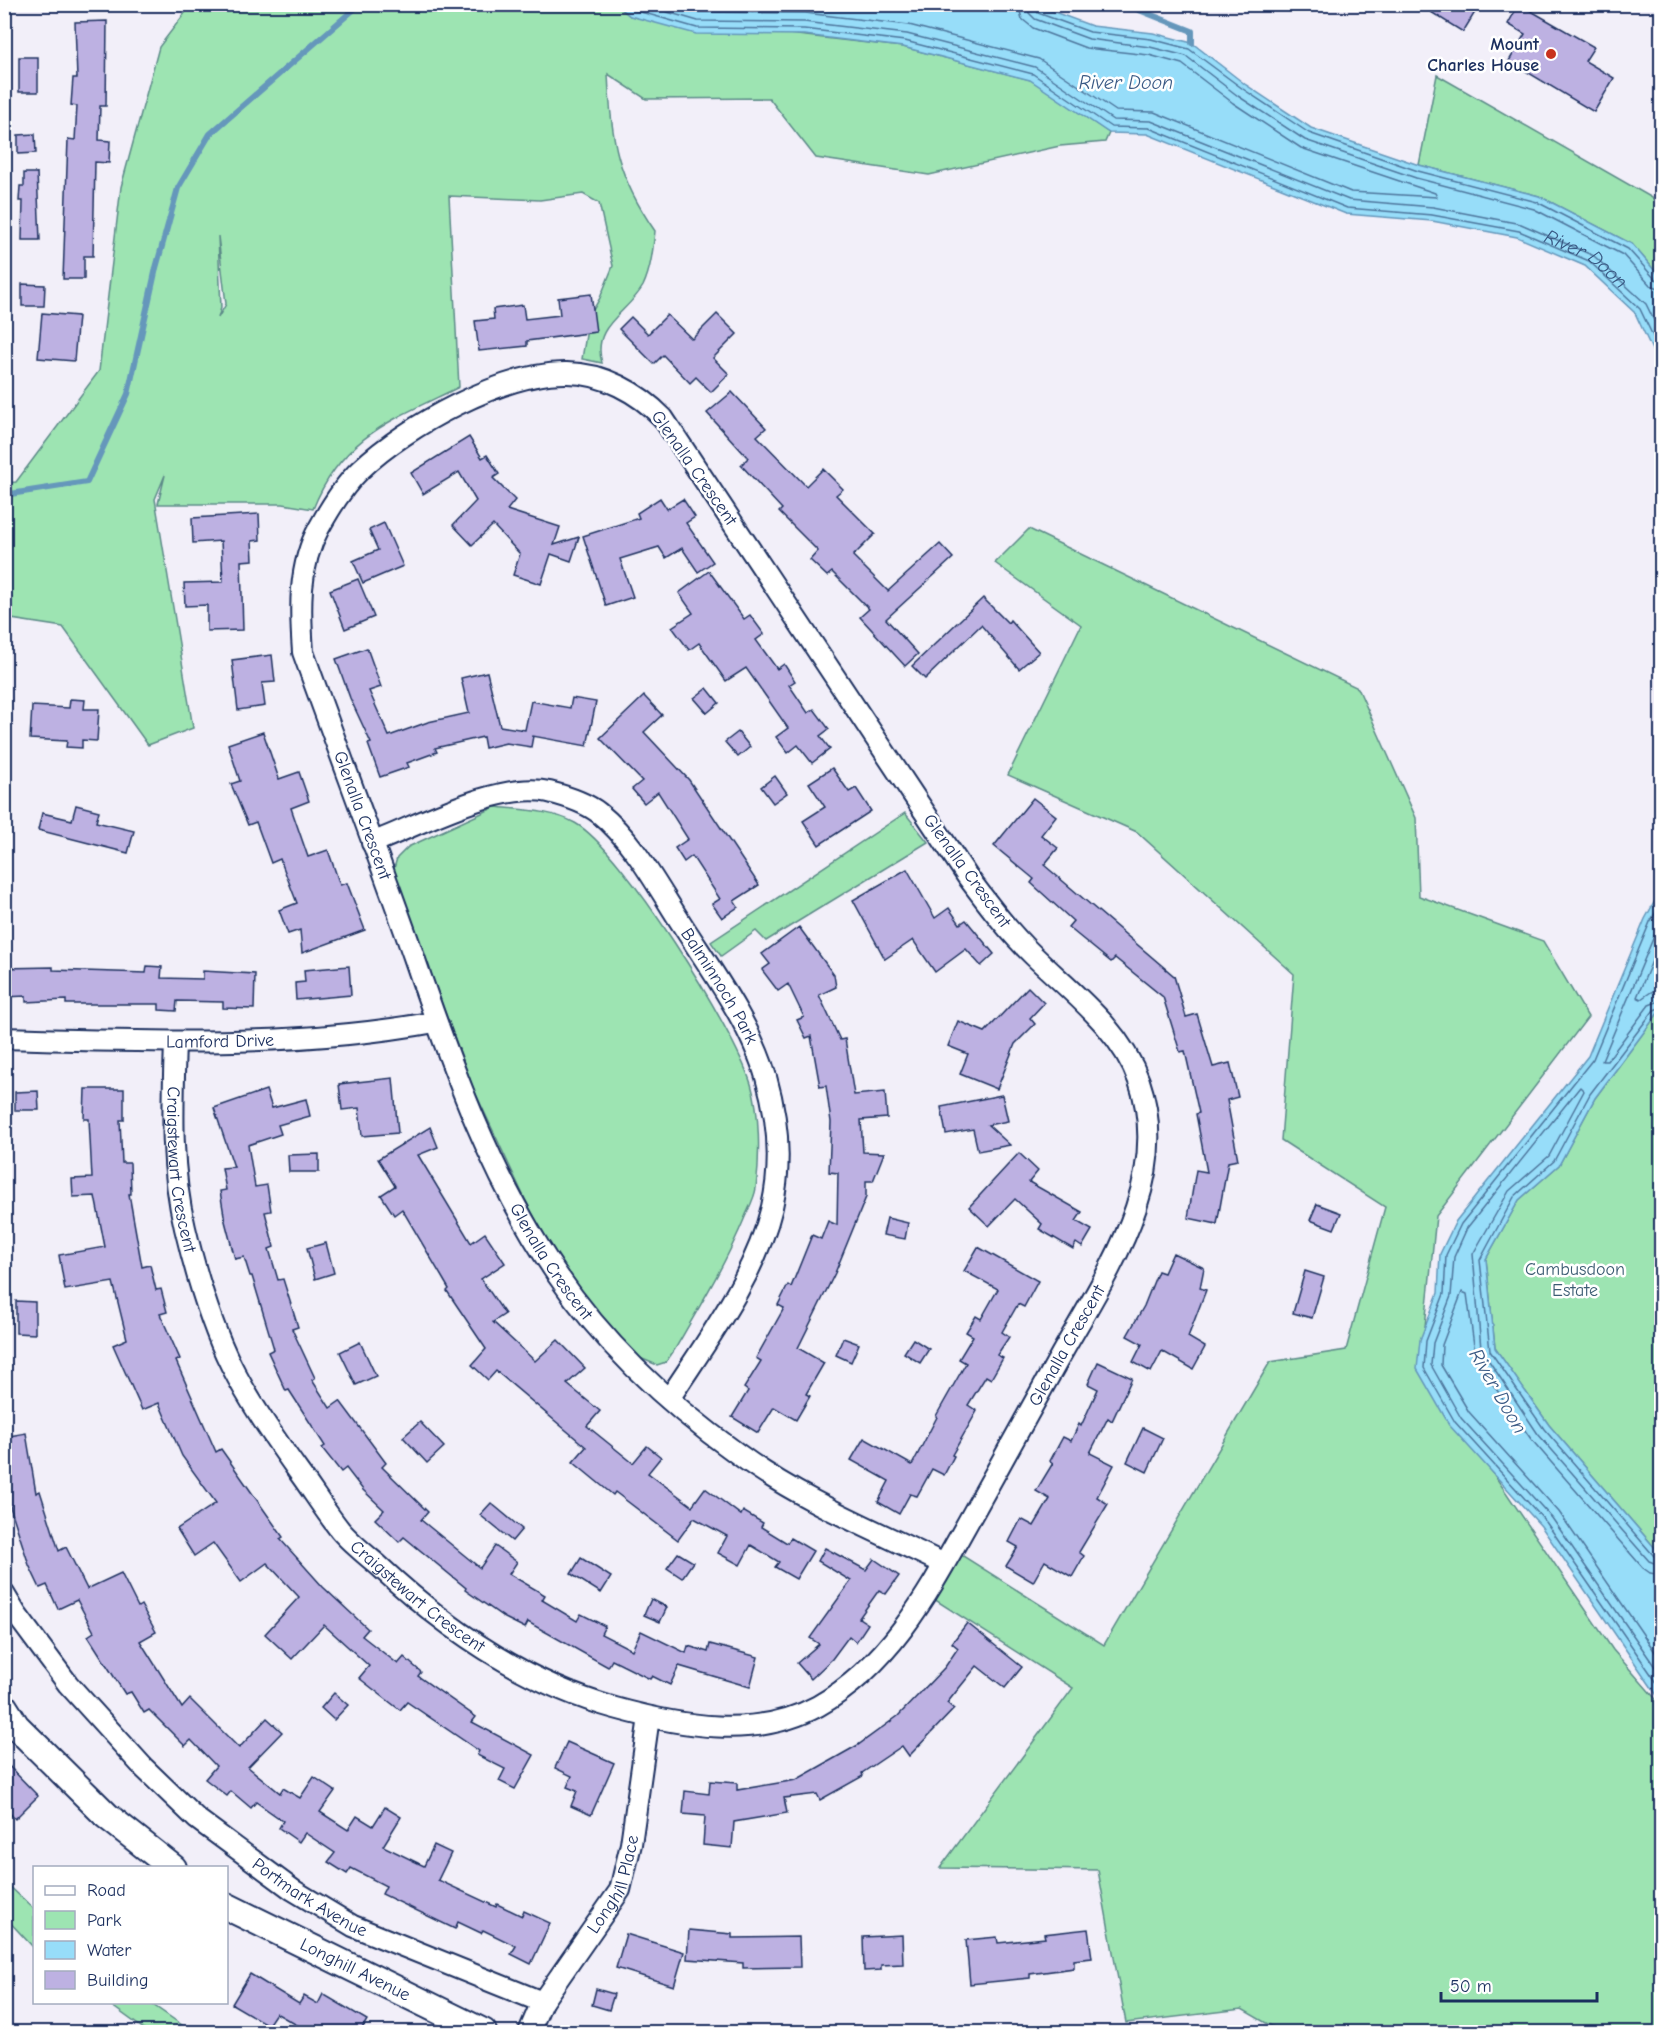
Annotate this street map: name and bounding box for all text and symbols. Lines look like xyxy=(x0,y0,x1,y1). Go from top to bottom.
place label: Mount Charles House xyxy=(1427,34,1540,76)
marker: Mount Charles House xyxy=(1544,47,1558,61)
water label: River Doon xyxy=(1079,71,1173,94)
water label: River Doon xyxy=(1541,224,1632,293)
street label: Glenalla Crescent xyxy=(647,407,742,530)
street label: Glenalla Crescent xyxy=(329,748,396,883)
street label: Glenalla Crescent xyxy=(919,810,1016,933)
street label: Balminnoch Park xyxy=(677,924,763,1047)
street label: Lamford Drive xyxy=(166,1029,274,1052)
street label: Craigstewart Crescent xyxy=(163,1086,201,1255)
street label: Glenalla Crescent xyxy=(505,1199,598,1325)
park label: Cambusdoon Estate xyxy=(1525,1259,1625,1301)
street label: Glenalla Crescent xyxy=(1024,1281,1110,1410)
water label: River Doon xyxy=(1464,1344,1532,1438)
street label: Craigstewart Crescent xyxy=(346,1536,490,1657)
street label: Longhill Place xyxy=(583,1834,643,1937)
street label: Portmark Avenue xyxy=(248,1853,370,1941)
legend xyxy=(33,1866,228,2004)
text: Road xyxy=(87,1880,126,1901)
text: Park xyxy=(87,1910,122,1931)
street label: Longhill Avenue xyxy=(297,1933,414,2005)
text: Water xyxy=(87,1940,132,1961)
scale bar xyxy=(1441,1965,1597,2003)
text: Building xyxy=(87,1970,149,1991)
text: 50 m xyxy=(1450,1976,1492,1997)

